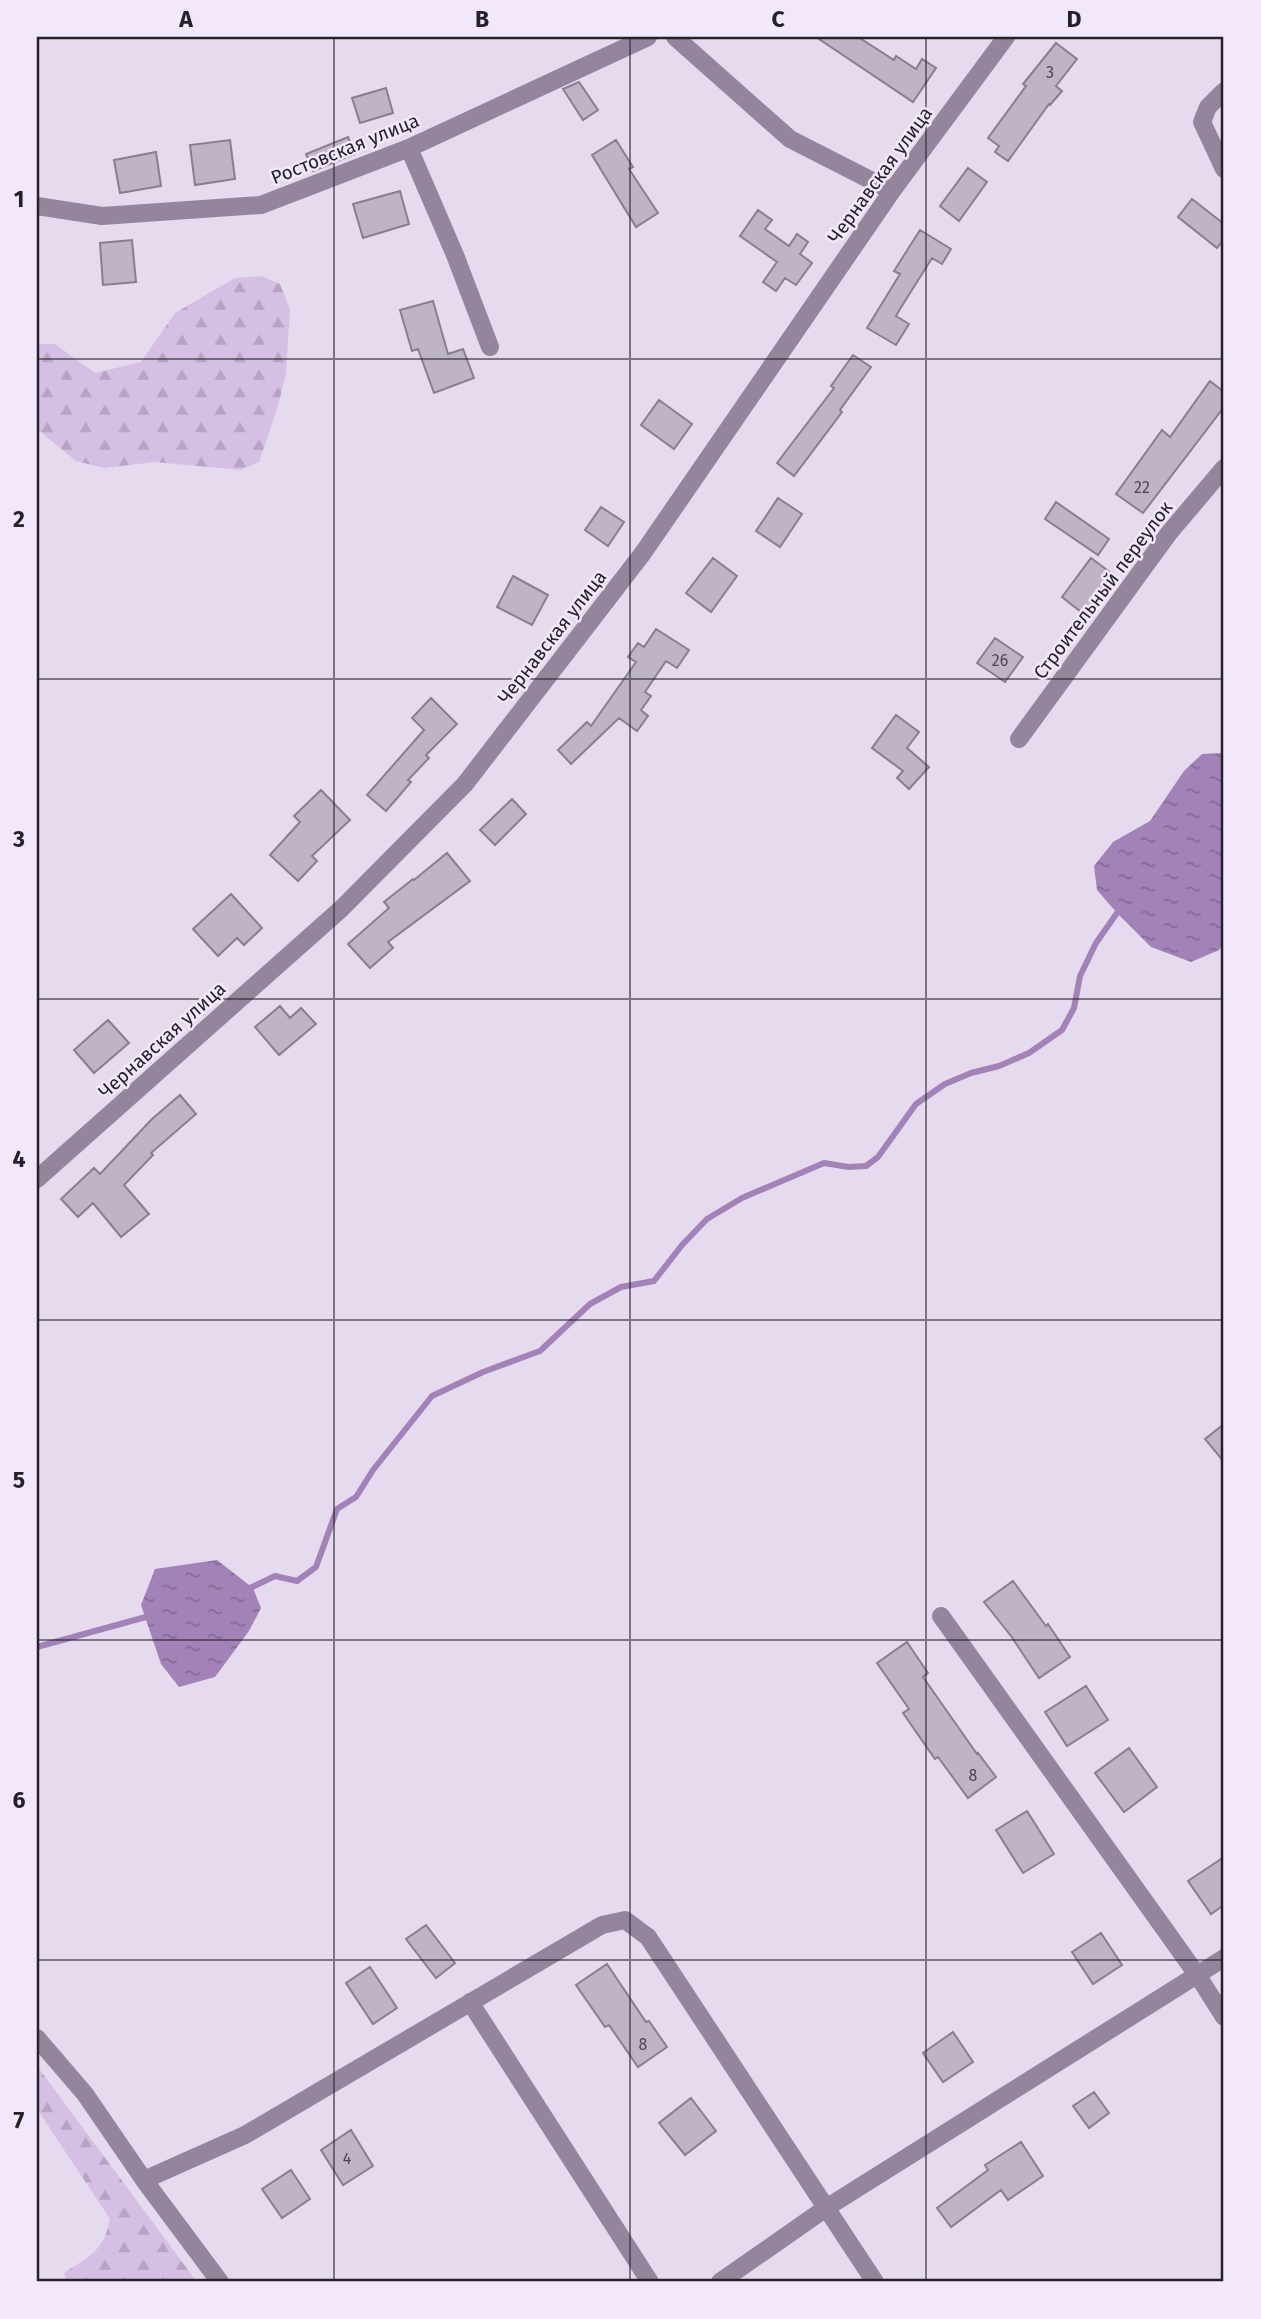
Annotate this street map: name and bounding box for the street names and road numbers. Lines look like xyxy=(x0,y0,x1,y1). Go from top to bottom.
street label: Чернавская улица xyxy=(823,102,937,248)
street label: Ростовская улица xyxy=(267,109,423,189)
street label: Строительный переулок xyxy=(1029,496,1178,684)
street label: Чернавская улица xyxy=(493,566,611,708)
street label: Чернавская улица xyxy=(94,977,230,1103)

